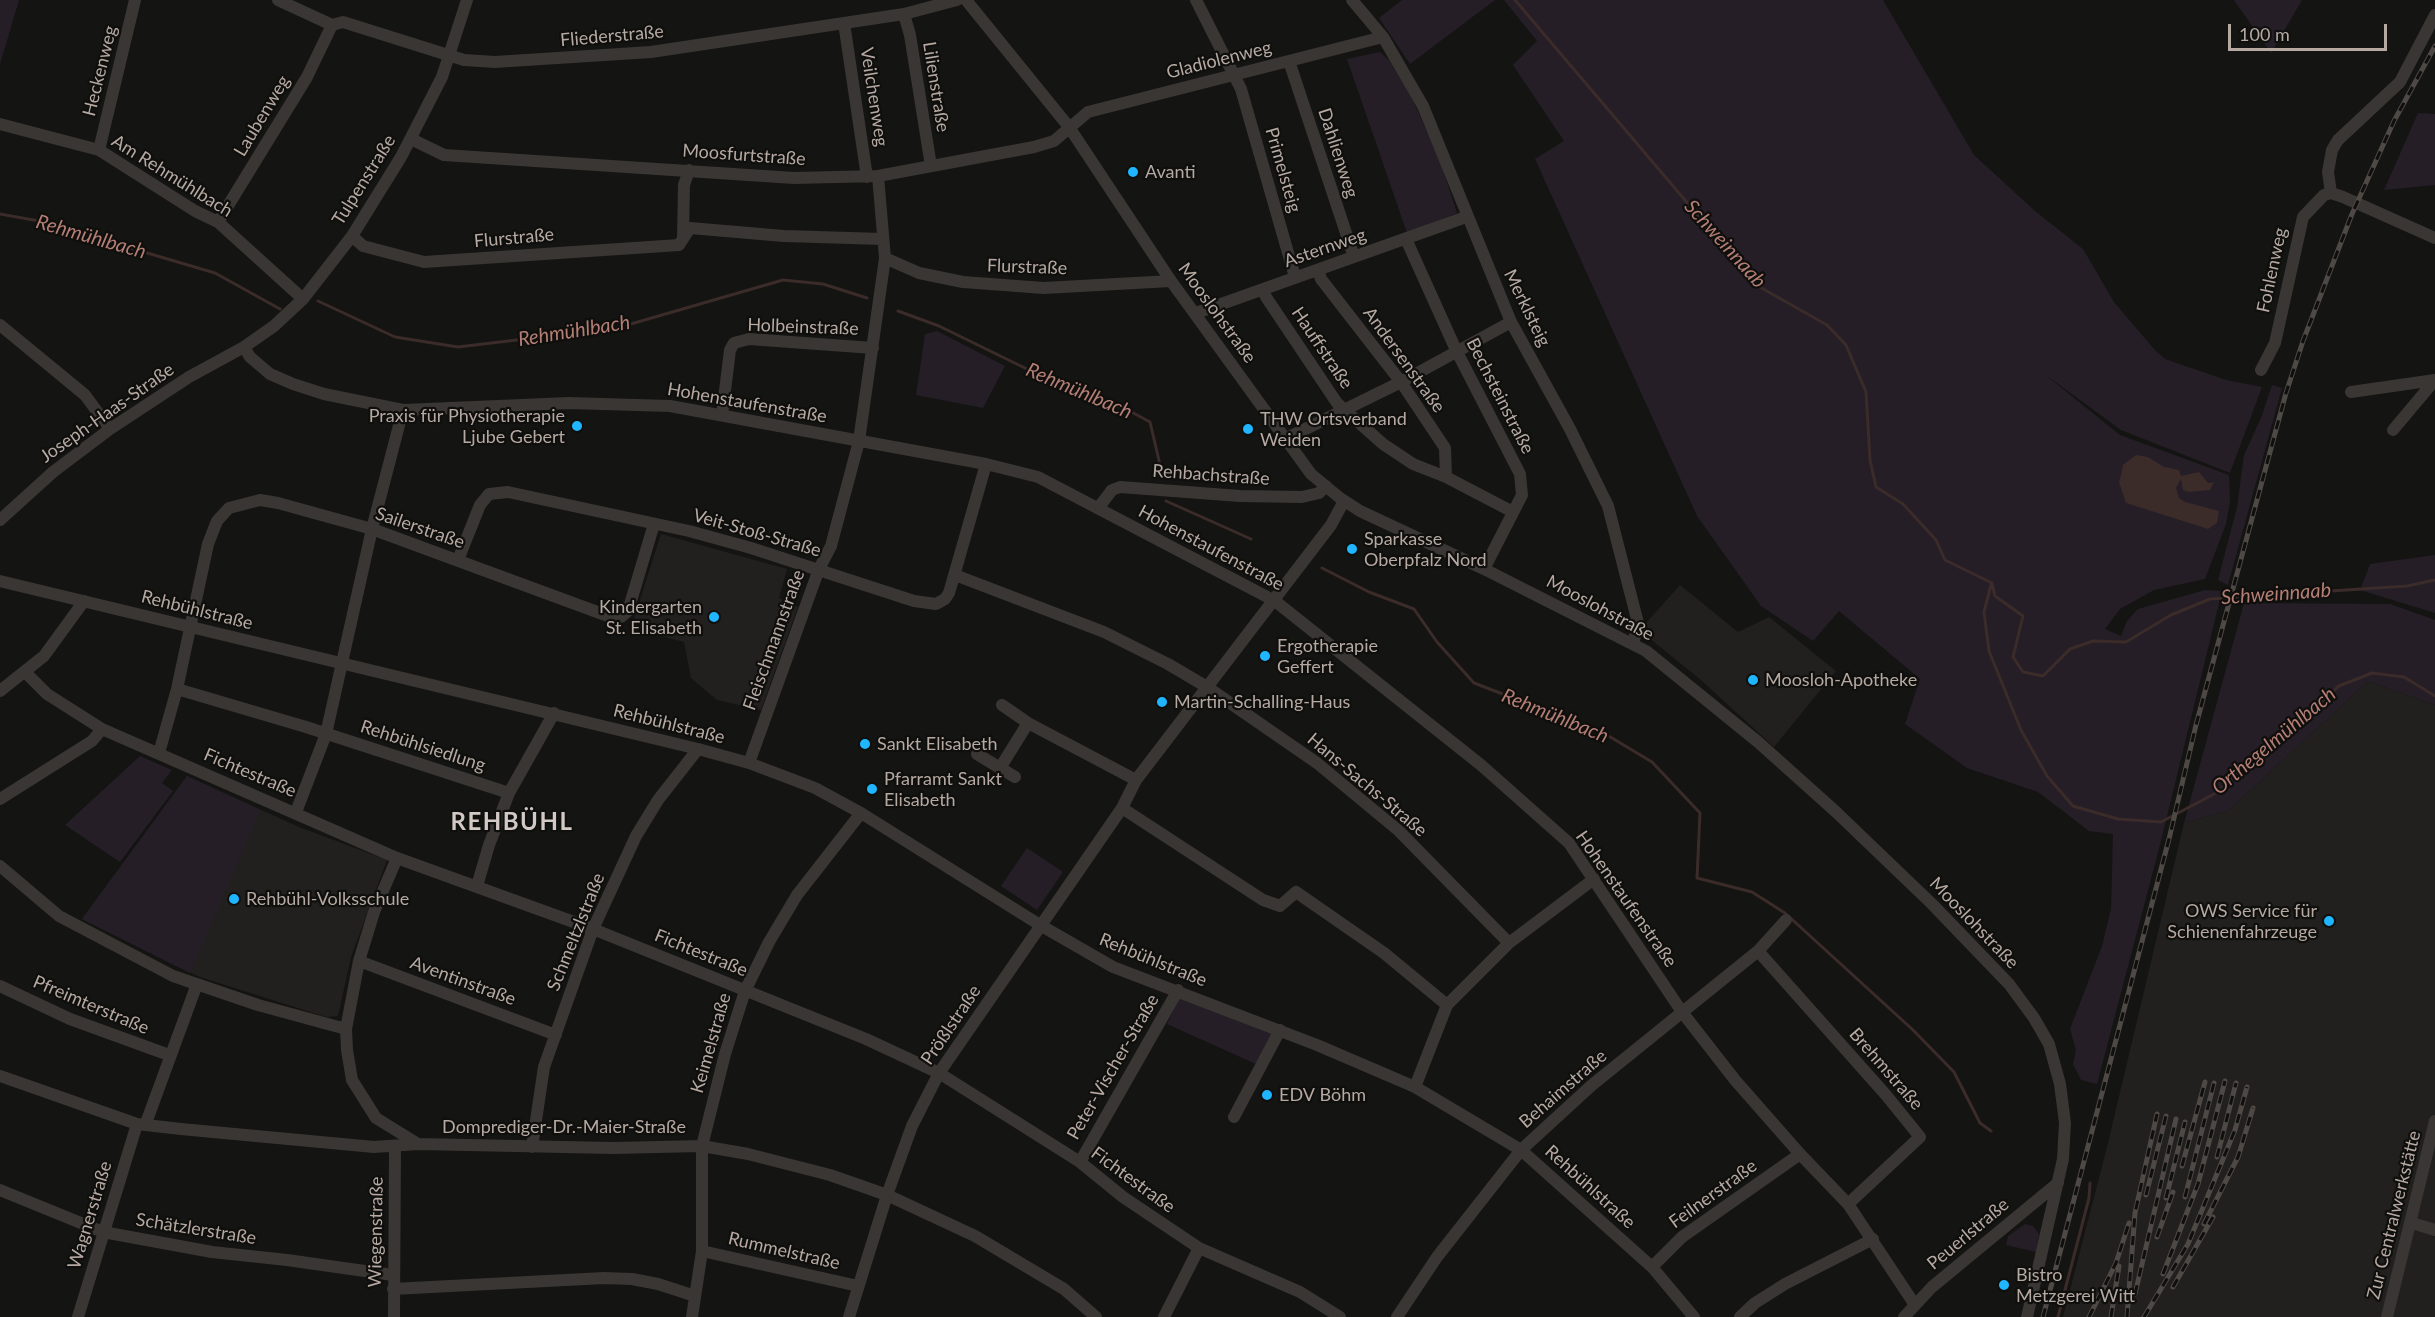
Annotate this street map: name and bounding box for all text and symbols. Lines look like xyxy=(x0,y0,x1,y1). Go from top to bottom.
scale bar xyxy=(2231,12,2390,50)
street label: Fliederstraße xyxy=(559,21,665,51)
street label: Heckenweg xyxy=(78,23,122,119)
text: 100 m xyxy=(2239,23,2290,45)
street label: Gladiolenweg xyxy=(1164,37,1274,83)
street label: Lilienstraße xyxy=(918,40,954,134)
street label: Veilchenweg xyxy=(856,46,892,148)
street label: Laubenweg xyxy=(229,72,295,160)
street label: Dahlienweg xyxy=(1313,105,1363,201)
street label: Primelsteig xyxy=(1261,125,1305,215)
street label: Am Rehmühlbach xyxy=(108,130,236,222)
street label: Tulpenstraße xyxy=(328,131,400,229)
street label: Moosfurtstraße xyxy=(682,140,806,170)
place label: Avanti xyxy=(1145,161,1196,183)
marker: Avanti xyxy=(1126,165,1140,179)
water label: Schweinnaab xyxy=(1679,195,1771,293)
water label: Rehmühlbach xyxy=(33,210,149,264)
street label: Flurstraße xyxy=(473,224,555,252)
street label: Asternweg xyxy=(1281,224,1369,272)
street label: Fohlenweg xyxy=(2252,226,2292,314)
street label: Flurstraße xyxy=(986,255,1068,279)
street label: Mooslohstraße xyxy=(1173,259,1261,367)
street label: Merklsteig xyxy=(1499,266,1555,350)
street label: Hauffstraße xyxy=(1287,303,1357,393)
street label: Andersenstraße xyxy=(1358,303,1450,417)
water label: Rehmühlbach xyxy=(516,310,632,352)
street label: Holbeinstraße xyxy=(747,314,859,340)
street label: Bechsteinstraße xyxy=(1461,334,1539,458)
water label: Rehmühlbach xyxy=(1022,358,1136,424)
street label: Joseph-Haas-Straße xyxy=(36,359,178,467)
street label: Hohenstaufenstraße xyxy=(666,378,828,428)
place label: Praxis für Physiotherapie Ljube Gebert xyxy=(369,405,565,448)
place label: THW Ortsverband Weiden xyxy=(1260,408,1407,450)
marker: Praxis für Physiotherapie Ljube Gebert xyxy=(570,419,584,433)
marker: THW Ortsverband Weiden xyxy=(1241,422,1255,436)
street label: Rehbachstraße xyxy=(1152,460,1270,490)
street label: Hohenstaufenstraße xyxy=(1135,501,1287,595)
street label: Sailerstraße xyxy=(373,503,467,553)
street label: Veit-Stoß-Straße xyxy=(691,504,823,562)
place label: Sparkasse Oberpfalz Nord xyxy=(1364,528,1486,570)
marker: Sparkasse Oberpfalz Nord xyxy=(1345,542,1359,556)
street label: Fleischmannstraße xyxy=(739,567,809,713)
street label: Mooslohstraße xyxy=(1543,571,1657,645)
water label: Schweinnaab xyxy=(2220,578,2332,610)
street label: Rehbühlstraße xyxy=(139,586,255,634)
place label: Kindergarten St. Elisabeth xyxy=(599,596,702,638)
marker: Kindergarten St. Elisabeth xyxy=(707,610,721,624)
place label: Ergotherapie Geffert xyxy=(1277,635,1378,678)
marker: Ergotherapie Geffert xyxy=(1258,649,1272,663)
place label: Moosloh-Apotheke xyxy=(1765,669,1917,691)
marker: Moosloh-Apotheke xyxy=(1746,673,1760,687)
water label: Orthegelmühlbach xyxy=(2207,682,2341,800)
water label: Rehmühlbach xyxy=(1498,684,1612,748)
place label: Martin-Schalling-Haus xyxy=(1174,691,1350,713)
marker: Martin-Schalling-Haus xyxy=(1155,695,1169,709)
street label: Rehbühlstraße xyxy=(611,700,727,748)
street label: Rehbühlsiedlung xyxy=(358,716,488,776)
street label: Hans-Sachs-Straße xyxy=(1303,729,1431,841)
place label: Sankt Elisabeth xyxy=(877,733,997,755)
marker: Sankt Elisabeth xyxy=(858,737,872,751)
street label: Fichtestraße xyxy=(200,744,300,802)
place label: Pfarramt Sankt Elisabeth xyxy=(884,768,1002,810)
marker: Pfarramt Sankt Elisabeth xyxy=(865,782,879,796)
district label: REHBÜHL xyxy=(451,808,573,836)
street label: Hohenstaufenstraße xyxy=(1571,827,1681,971)
street label: Schmeltzlstraße xyxy=(543,870,609,994)
street label: Mooslohstraße xyxy=(1925,873,2023,973)
place label: Rehbühl-Volksschule xyxy=(246,888,409,910)
marker: Rehbühl-Volksschule xyxy=(227,892,241,906)
place label: OWS Service für Schienenfahrzeuge xyxy=(2167,900,2317,942)
marker: OWS Service für Schienenfahrzeuge xyxy=(2322,914,2336,928)
street label: Fichtestraße xyxy=(651,925,751,981)
street label: Rehbühlstraße xyxy=(1096,929,1210,991)
street label: Aventinstraße xyxy=(407,952,519,1010)
street label: Pfreimterstraße xyxy=(30,971,152,1039)
street label: Prößlstraße xyxy=(917,981,985,1069)
street label: Keimelstraße xyxy=(686,990,736,1096)
street label: Peter-Vischer-Straße xyxy=(1063,990,1163,1144)
street label: Brehmstraße xyxy=(1845,1024,1927,1114)
street label: Behaimstraße xyxy=(1515,1045,1611,1133)
place label: EDV Böhm xyxy=(1279,1084,1366,1106)
marker: EDV Böhm xyxy=(1260,1088,1274,1102)
street label: Domprediger-Dr.-Maier-Straße xyxy=(442,1116,686,1138)
street label: Zur Centralwerkstätte xyxy=(2363,1128,2425,1302)
street label: Rehbühlstraße xyxy=(1540,1141,1640,1233)
street label: Fichtestraße xyxy=(1087,1142,1179,1218)
street label: Feilnerstraße xyxy=(1665,1155,1761,1233)
street label: Wagnerstraße xyxy=(63,1159,117,1271)
street label: Wiegenstraße xyxy=(364,1176,388,1288)
street label: Peuerlstraße xyxy=(1923,1194,2013,1274)
street label: Schätzlerstraße xyxy=(134,1209,258,1249)
street label: Rummelstraße xyxy=(726,1228,842,1274)
place label: Bistro Metzgerei Witt xyxy=(2016,1264,2135,1306)
marker: Bistro Metzgerei Witt xyxy=(1997,1278,2011,1292)

